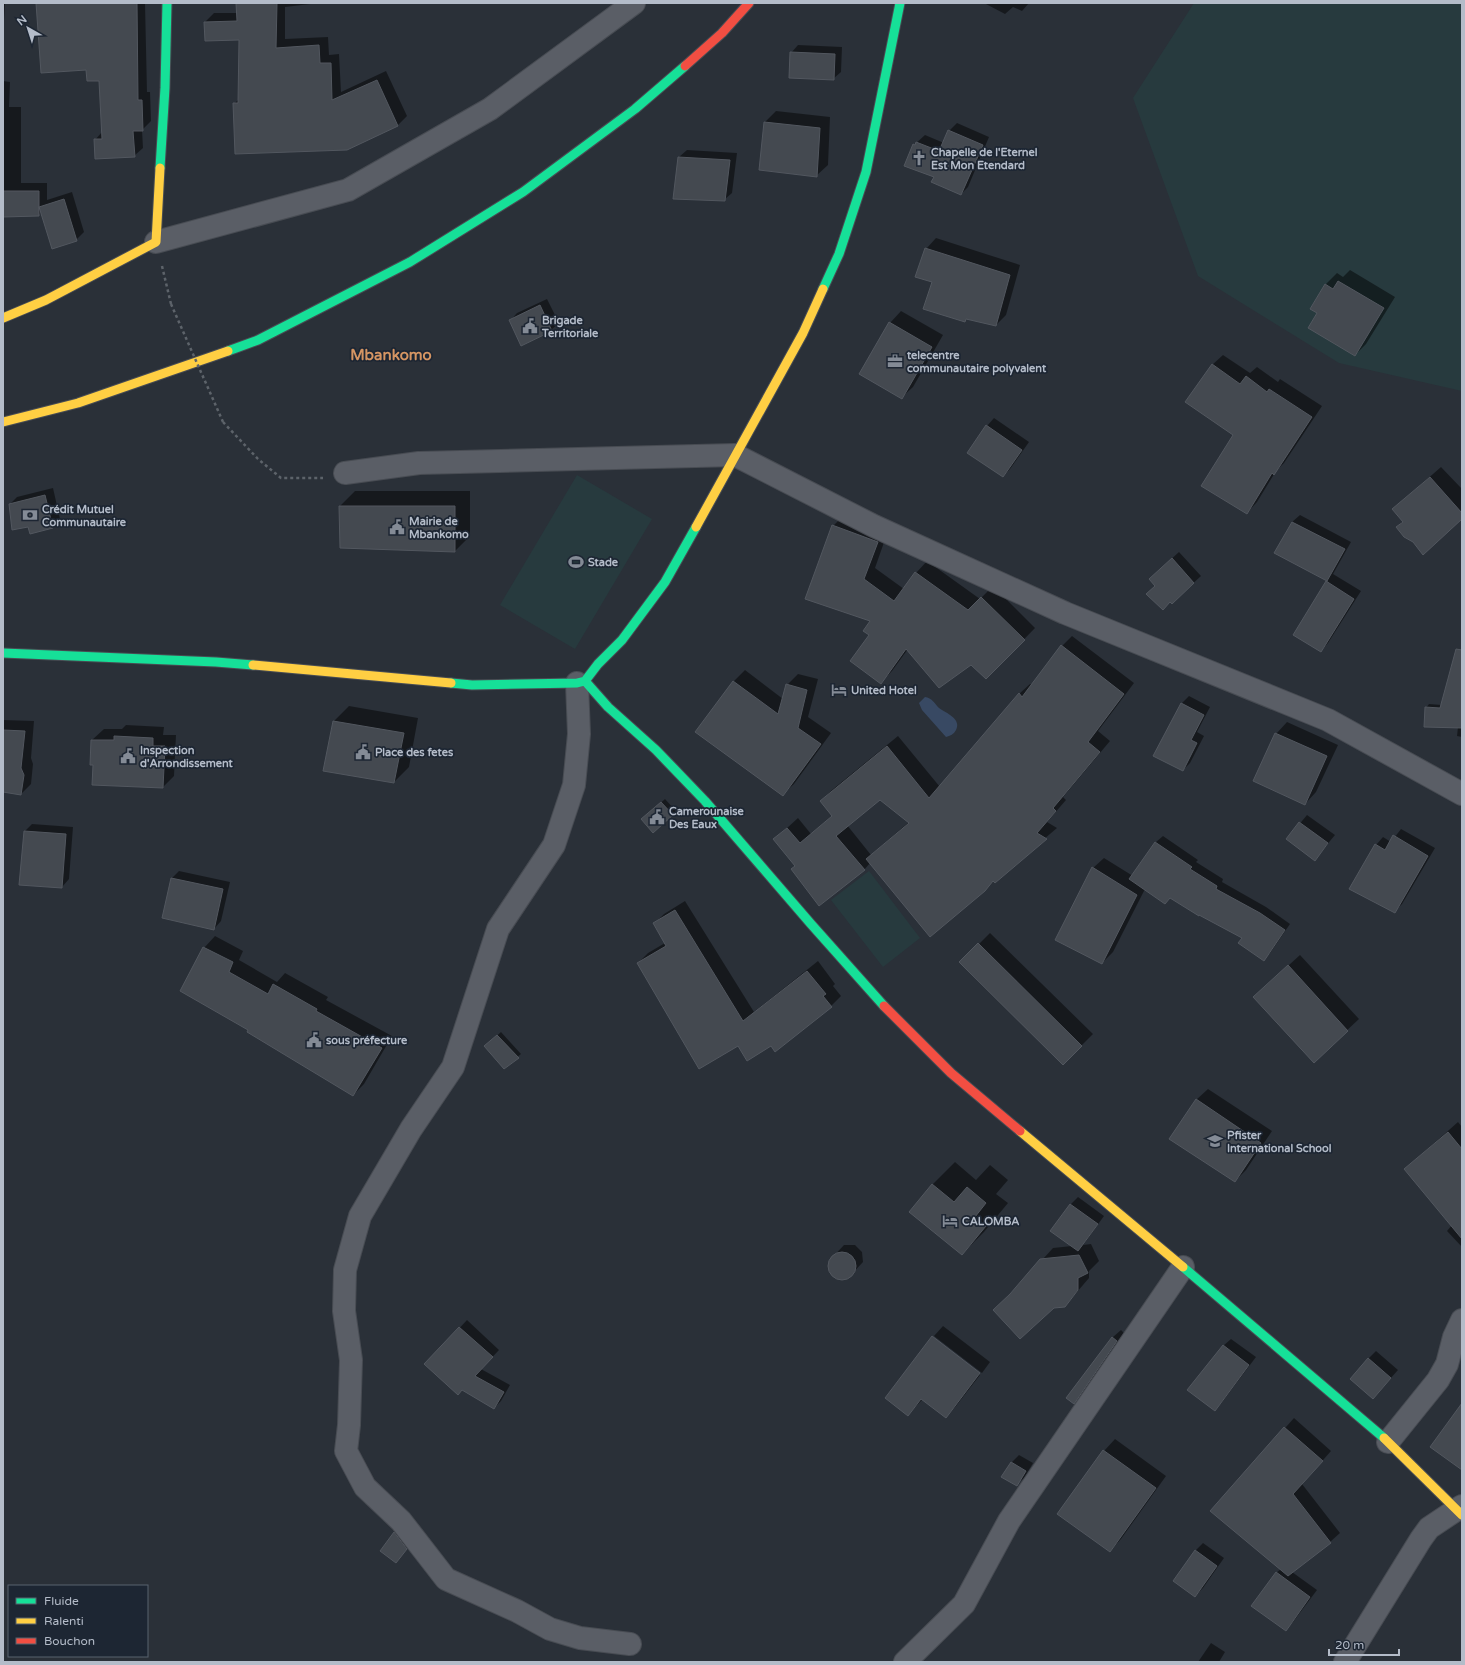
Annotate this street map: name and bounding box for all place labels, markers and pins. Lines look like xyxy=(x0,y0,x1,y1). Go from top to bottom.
place label: Chapelle de l'Eternel Est Mon Etendard xyxy=(931,146,1038,172)
church icon: Chapelle de l'Eternel Est Mon Etendard xyxy=(910,149,928,167)
place label: Brigade Territoriale xyxy=(541,314,599,340)
public building icon: Brigade Territoriale xyxy=(521,317,539,335)
place label: telecentre communautaire polyvalent xyxy=(906,349,1047,376)
office icon: telecentre communautaire polyvalent xyxy=(886,352,904,370)
place label: Crédit Mutuel Communautaire xyxy=(42,503,127,529)
bank icon: Crédit Mutuel Communautaire xyxy=(21,506,39,524)
place label: Mairie de Mbankomo xyxy=(409,515,469,541)
public building icon: Mairie de Mbankomo xyxy=(388,518,406,536)
sports icon: Stade xyxy=(567,553,585,571)
place label: Stade xyxy=(588,556,619,569)
hotel icon: United Hotel xyxy=(830,681,848,699)
place label: United Hotel xyxy=(851,684,917,697)
public building icon: Place des fetes xyxy=(354,743,372,761)
place label: Inspection d'Arrondissement xyxy=(140,744,234,770)
place label: Place des fetes xyxy=(375,746,454,759)
public building icon: Inspection d'Arrondissement xyxy=(119,747,137,765)
place label: Camerounaise Des Eaux xyxy=(669,805,744,831)
public building icon: Camerounaise Des Eaux xyxy=(648,808,666,826)
public building icon: sous préfecture xyxy=(305,1031,323,1049)
place label: sous préfecture xyxy=(326,1034,408,1048)
place label: Pfister International School xyxy=(1227,1129,1332,1155)
school or university icon: Pfister International School xyxy=(1206,1132,1224,1150)
hotel icon: CALOMBA xyxy=(941,1212,959,1230)
place label: CALOMBA xyxy=(962,1215,1020,1228)

